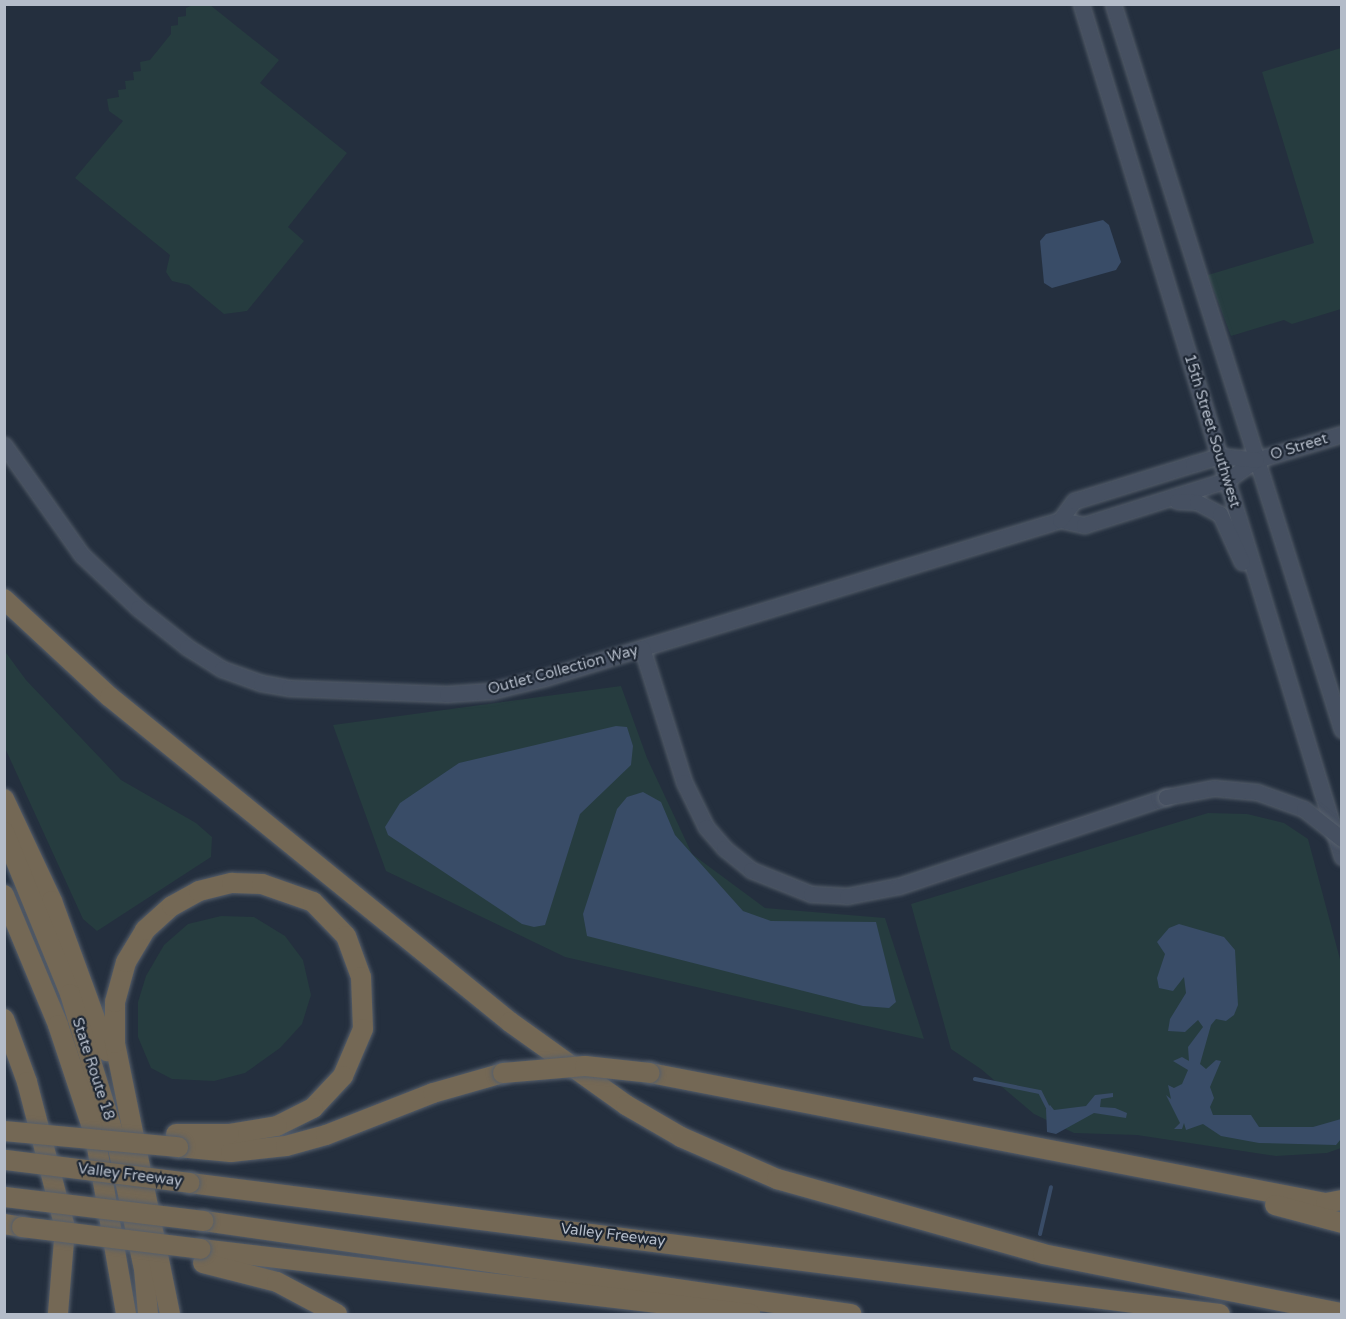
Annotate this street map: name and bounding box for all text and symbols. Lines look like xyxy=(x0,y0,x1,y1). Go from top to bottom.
street label: 15th Street Southwest xyxy=(1180,352,1244,510)
street label: O Street xyxy=(1268,430,1330,464)
street label: Outlet Collection Way xyxy=(486,641,640,699)
street label: State Route 18 xyxy=(68,1015,118,1123)
street label: Valley Freeway xyxy=(77,1160,183,1190)
street label: Valley Freeway xyxy=(560,1220,666,1250)

